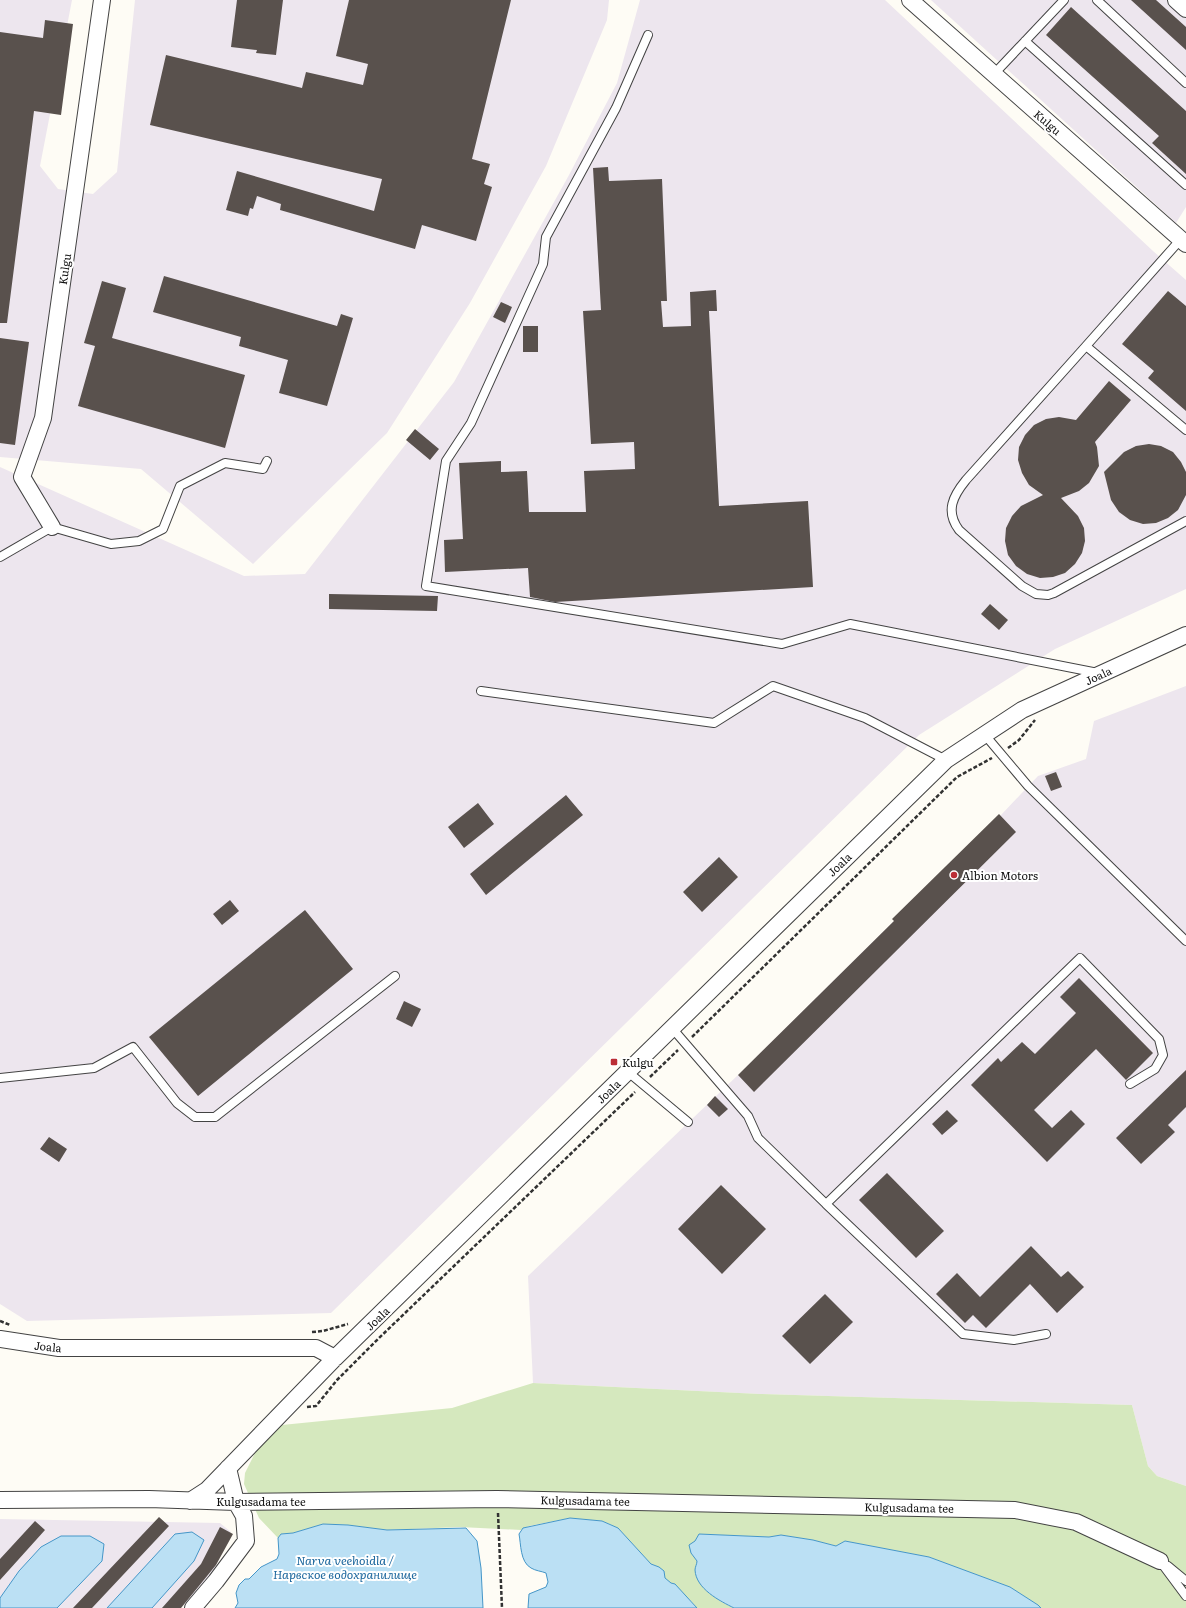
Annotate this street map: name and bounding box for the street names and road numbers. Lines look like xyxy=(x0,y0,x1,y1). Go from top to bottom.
street label: Kulgu xyxy=(1031,106,1065,138)
street label: Kulgu xyxy=(54,252,74,286)
street label: Joala xyxy=(1082,662,1114,688)
street label: Joala xyxy=(823,849,855,879)
street label: Joala xyxy=(592,1076,624,1106)
street label: Joala xyxy=(361,1303,393,1333)
street label: Joala xyxy=(33,1337,63,1355)
street label: Kulgusadama tee xyxy=(540,1491,630,1509)
street label: Kulgusadama tee xyxy=(216,1493,306,1509)
street label: Kulgusadama tee xyxy=(864,1498,954,1516)

